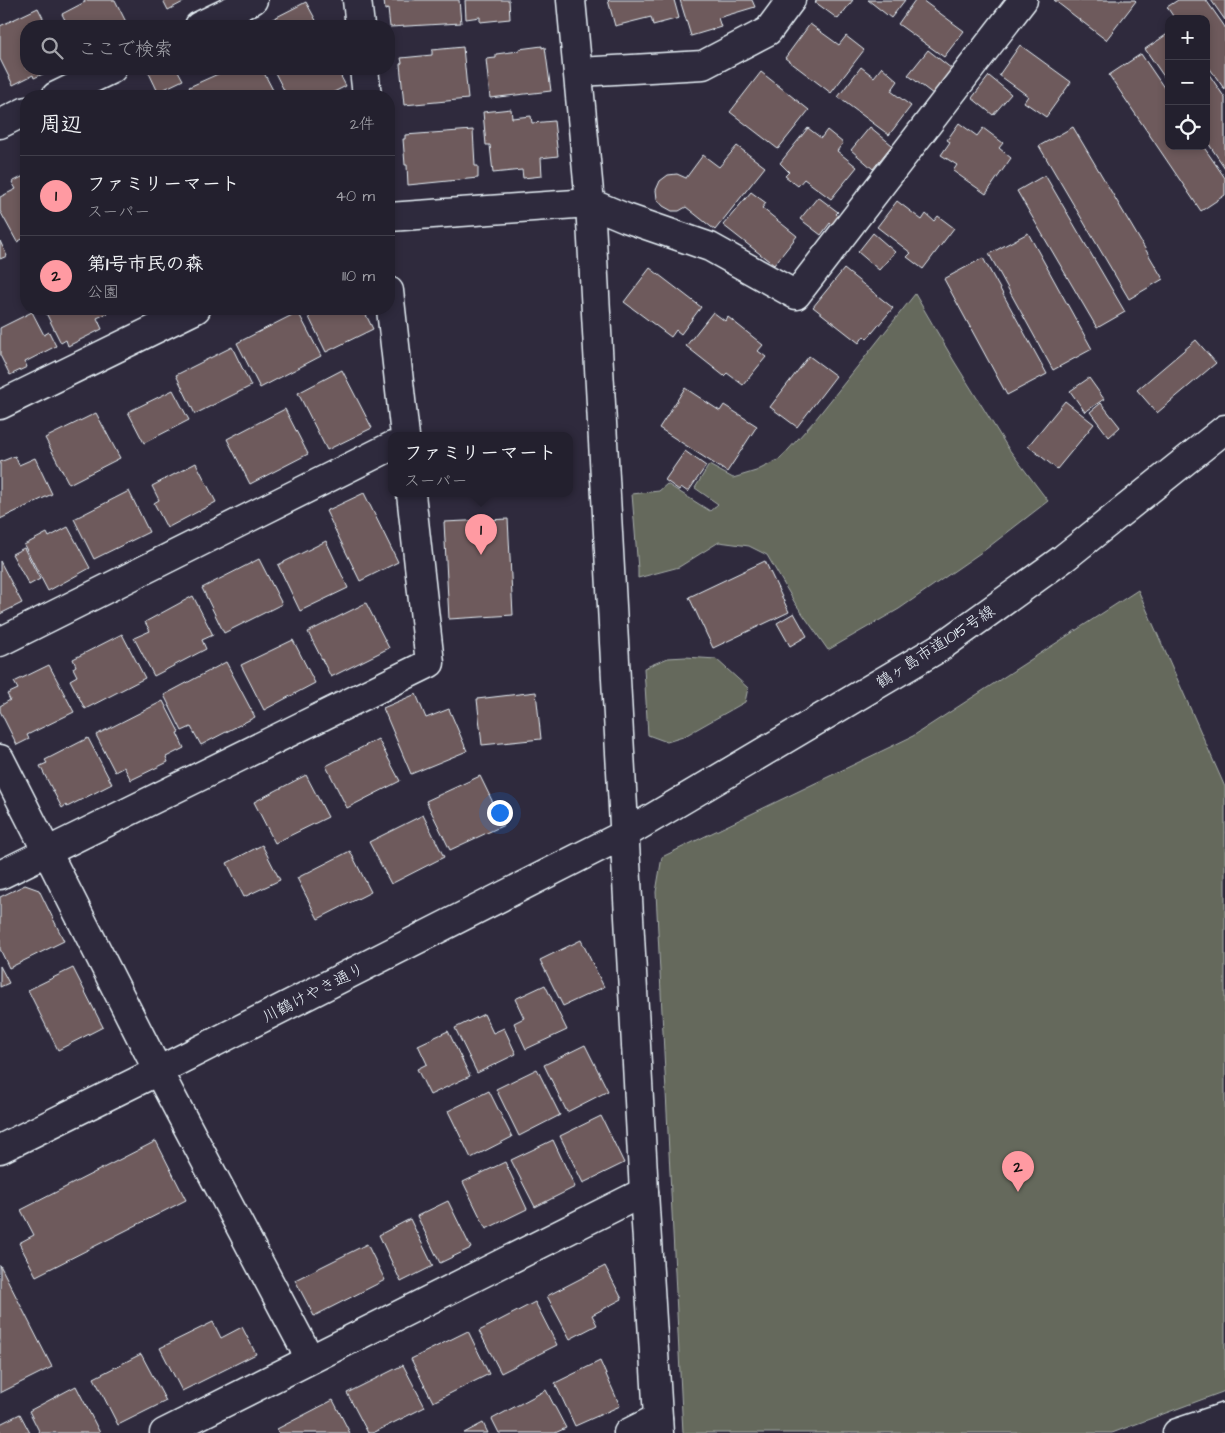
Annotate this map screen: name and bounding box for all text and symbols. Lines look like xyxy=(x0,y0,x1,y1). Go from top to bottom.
map controls xyxy=(1165,15,1210,150)
button: + xyxy=(1165,15,1210,60)
search box xyxy=(20,20,395,75)
icon: search xyxy=(38,34,66,62)
text: ここで検索 xyxy=(78,36,173,63)
button: − xyxy=(1165,60,1210,105)
button: locate xyxy=(1165,105,1210,150)
text: 周辺 xyxy=(40,110,82,139)
text: 2件 xyxy=(350,113,375,135)
text: ファミリーマート xyxy=(87,171,240,198)
text: 1 xyxy=(55,185,57,207)
text: 40 m xyxy=(335,185,375,207)
text: スーパー xyxy=(87,201,150,223)
text: 第1号市民の森 xyxy=(87,251,203,278)
text: 2 xyxy=(51,265,61,287)
text: 110 m xyxy=(342,265,375,287)
text: 公園 xyxy=(87,281,119,303)
popup xyxy=(388,432,573,497)
text: ファミリーマート xyxy=(404,440,557,467)
text: スーパー xyxy=(404,470,467,492)
pin: 1 xyxy=(465,514,497,555)
street label: 鶴ヶ島市道1015号線 xyxy=(872,600,999,694)
your location xyxy=(487,800,513,826)
street label: 川鶴けやき通り xyxy=(259,958,368,1028)
pin: 2 xyxy=(1002,1151,1034,1192)

